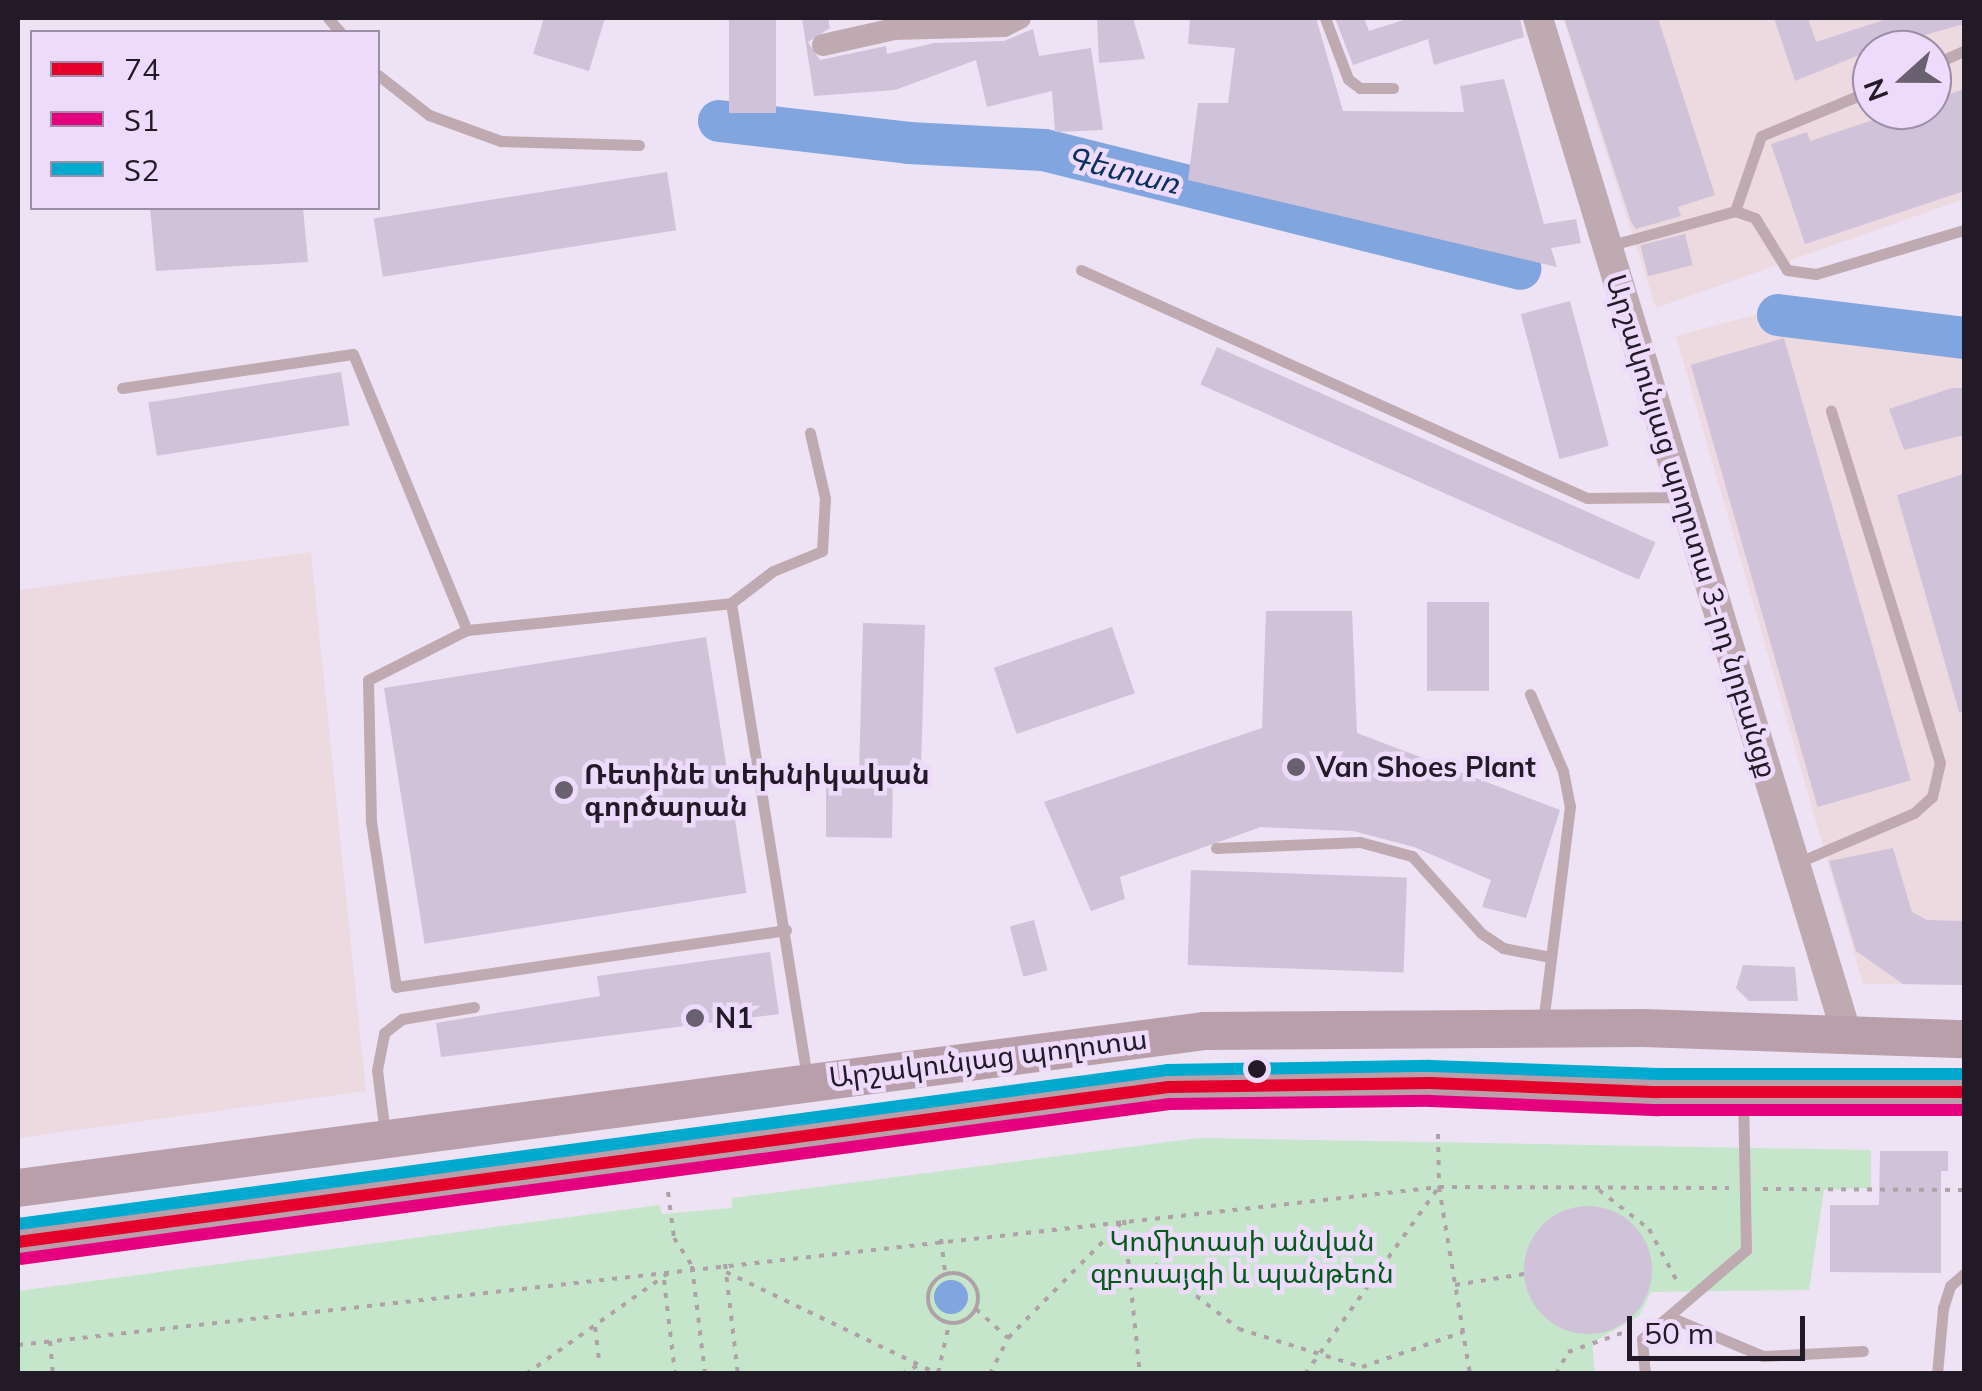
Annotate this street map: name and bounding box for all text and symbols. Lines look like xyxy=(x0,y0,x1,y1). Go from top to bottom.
legend xyxy=(30,30,380,210)
north arrow xyxy=(1852,30,1952,130)
text: 74 xyxy=(124,50,160,88)
text: N xyxy=(1855,74,1896,106)
text: Տ1 xyxy=(124,101,159,139)
water label: Գետառ xyxy=(1063,139,1183,201)
text: Տ2 xyxy=(124,151,159,189)
street label: Արշակունյաց պողոտա 3-րդ նրբանցք xyxy=(1599,270,1785,782)
place label: Van Shoes Plant xyxy=(1316,750,1536,784)
marker: Van Shoes Plant xyxy=(1285,756,1307,778)
place label: Ռետինե տեխնիկական գործարան xyxy=(584,757,930,823)
marker: Ռետինե տեխնիկական գործարան xyxy=(553,779,575,801)
place label: N1 xyxy=(715,1001,753,1035)
marker: N1 xyxy=(684,1007,706,1029)
street label: Արշակունյաց պողոտա xyxy=(827,1022,1149,1094)
unlabelled marker xyxy=(1247,1059,1267,1079)
park label: Կոմիտասի անվան զբոսայգի և պանթեոն xyxy=(1090,1224,1394,1290)
scale bar xyxy=(1632,1296,1810,1358)
text: 50 m xyxy=(1644,1314,1714,1352)

